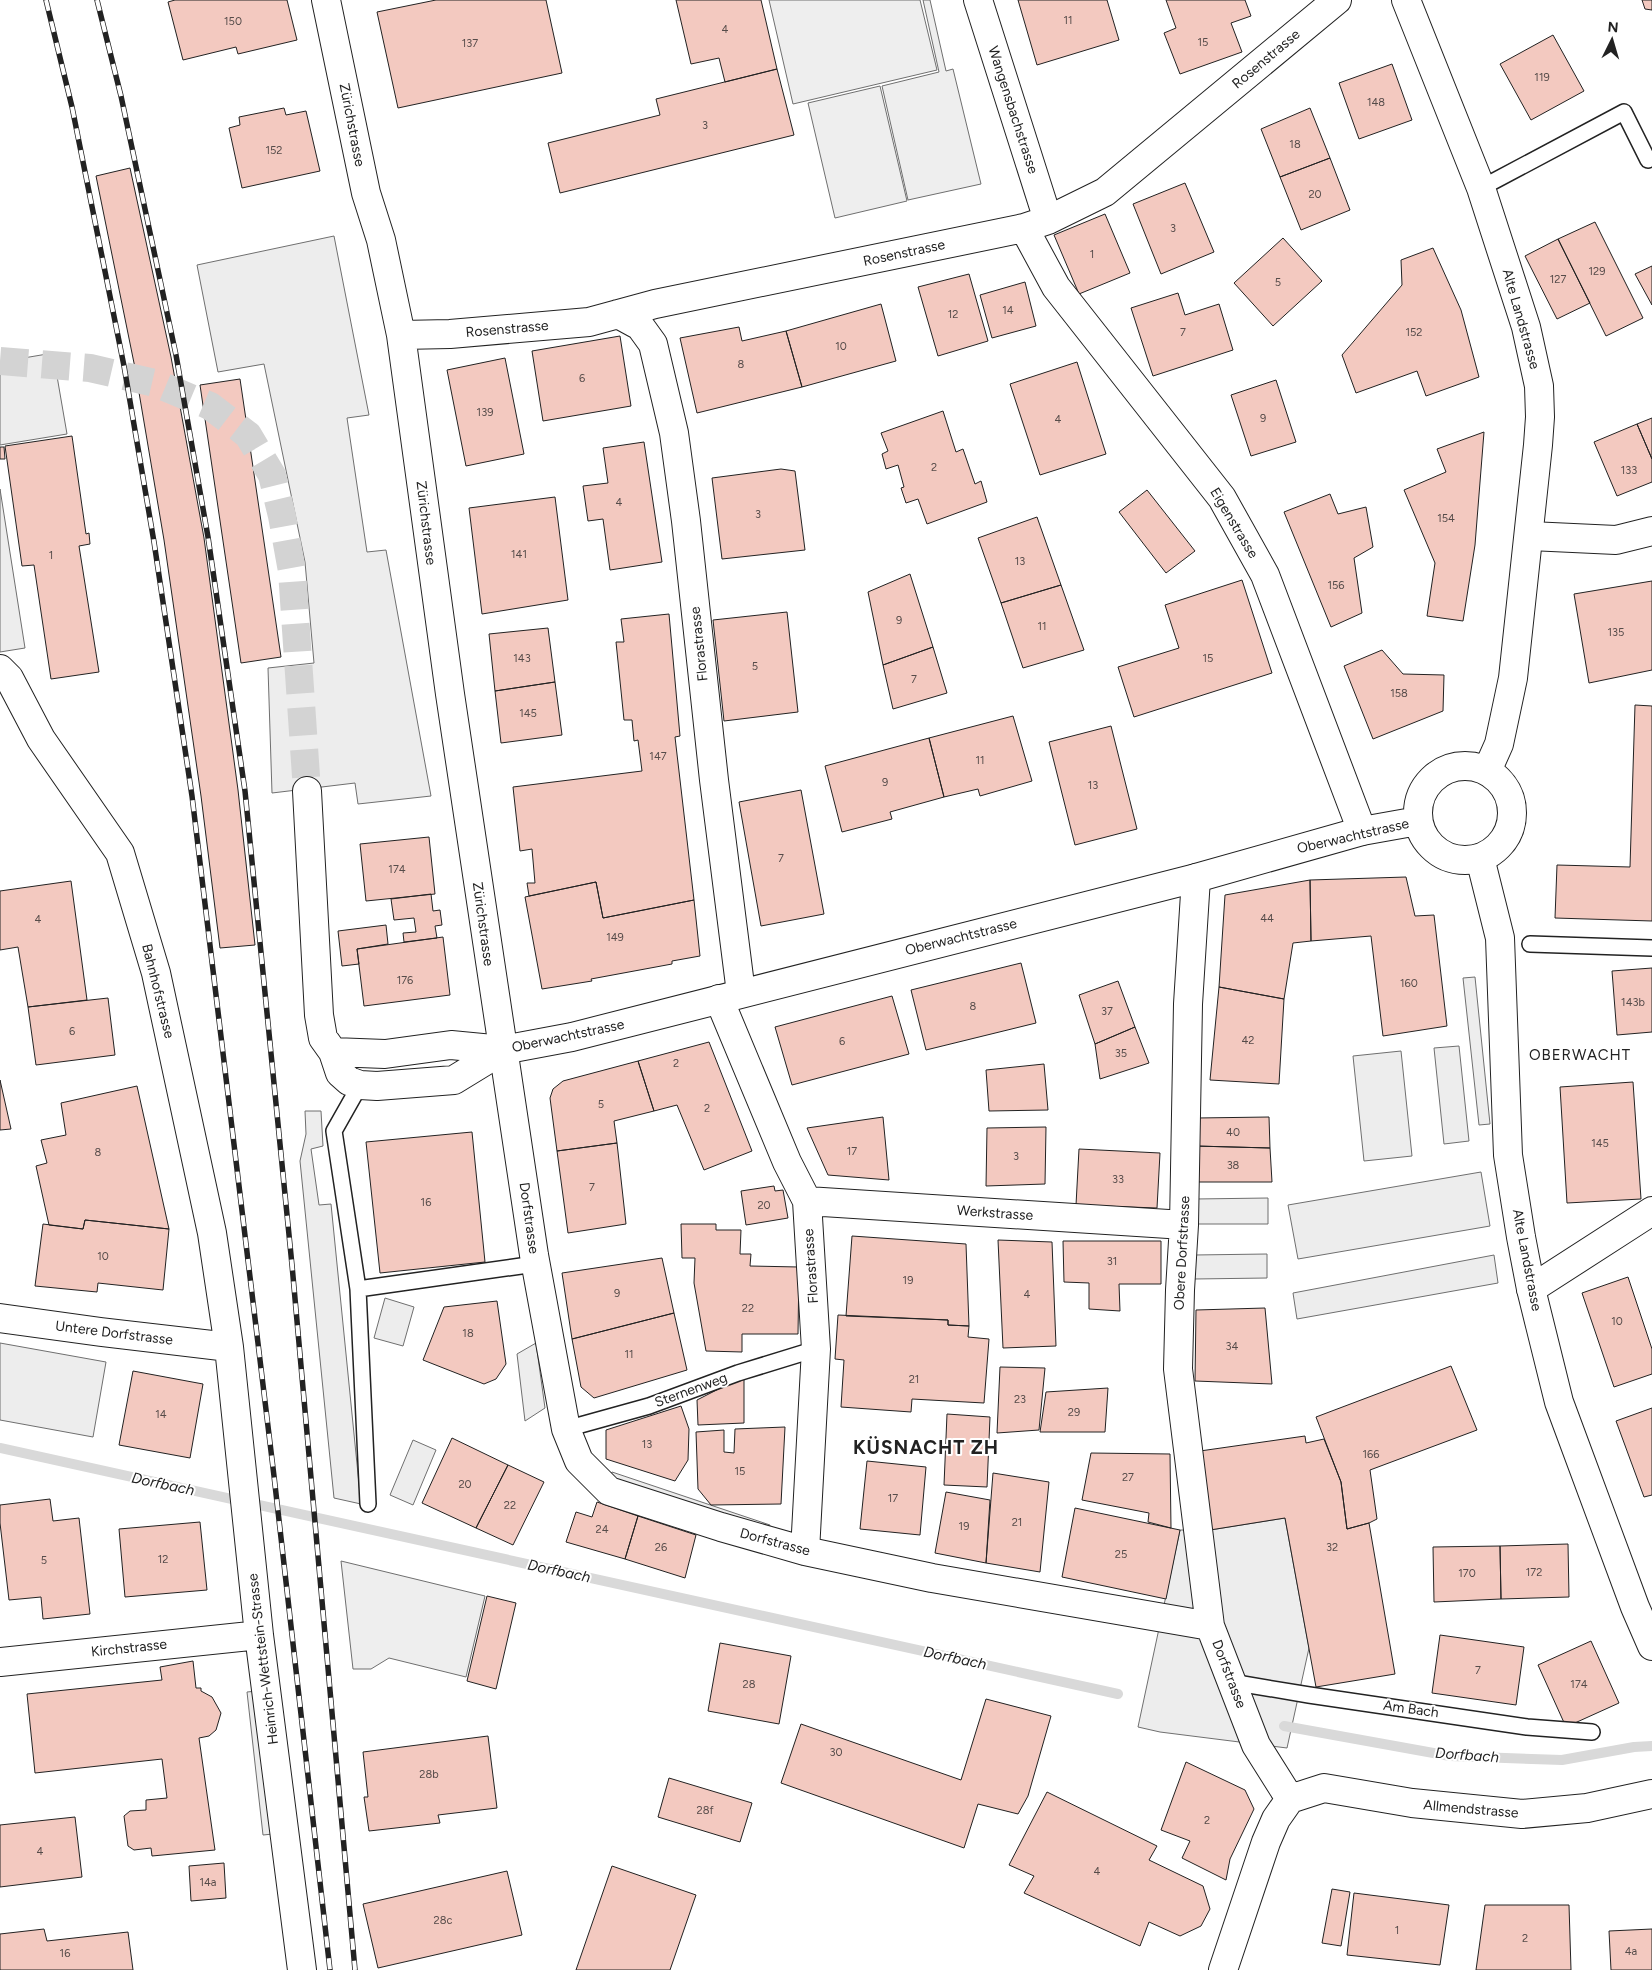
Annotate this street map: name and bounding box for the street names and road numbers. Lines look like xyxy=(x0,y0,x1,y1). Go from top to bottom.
street label: Rosenstrasse xyxy=(1229,26,1304,92)
street label: Wangensbachstrasse xyxy=(984,44,1042,176)
street label: Zürichstrasse xyxy=(336,82,368,168)
street label: Rosenstrasse xyxy=(862,236,947,270)
street label: Alte Landstrasse xyxy=(1499,267,1544,372)
street label: Rosenstrasse xyxy=(465,317,550,341)
street label: Zürichstrasse xyxy=(412,480,440,566)
street label: Eigenstrasse xyxy=(1206,485,1262,562)
street label: Florastrasse xyxy=(687,605,711,682)
street label: Oberwachtstrasse xyxy=(1295,815,1411,857)
street label: Zürichstrasse xyxy=(469,881,497,967)
street label: Oberwachtstrasse xyxy=(903,915,1019,959)
street label: Bahnhofstrasse xyxy=(138,942,178,1040)
street label: Oberwachtstrasse xyxy=(510,1016,626,1056)
street label: Dorfstrasse xyxy=(516,1181,542,1255)
street label: Obere Dorfstrasse xyxy=(1171,1195,1194,1311)
street label: Werkstrasse xyxy=(956,1202,1034,1224)
street label: Alte Landstrasse xyxy=(1509,1207,1545,1313)
street label: Florastrasse xyxy=(800,1228,822,1304)
street label: Untere Dorfstrasse xyxy=(54,1317,174,1349)
street label: Sternenweg xyxy=(652,1369,730,1411)
street label: Dorfstrasse xyxy=(738,1524,812,1560)
street label: Heinrich-Wettstein-Strasse xyxy=(244,1572,282,1746)
street label: Kirchstrasse xyxy=(90,1636,168,1660)
street label: Dorfstrasse xyxy=(1208,1637,1250,1711)
street label: Am Bach xyxy=(1382,1697,1440,1721)
street label: Allmendstrasse xyxy=(1423,1796,1520,1822)

